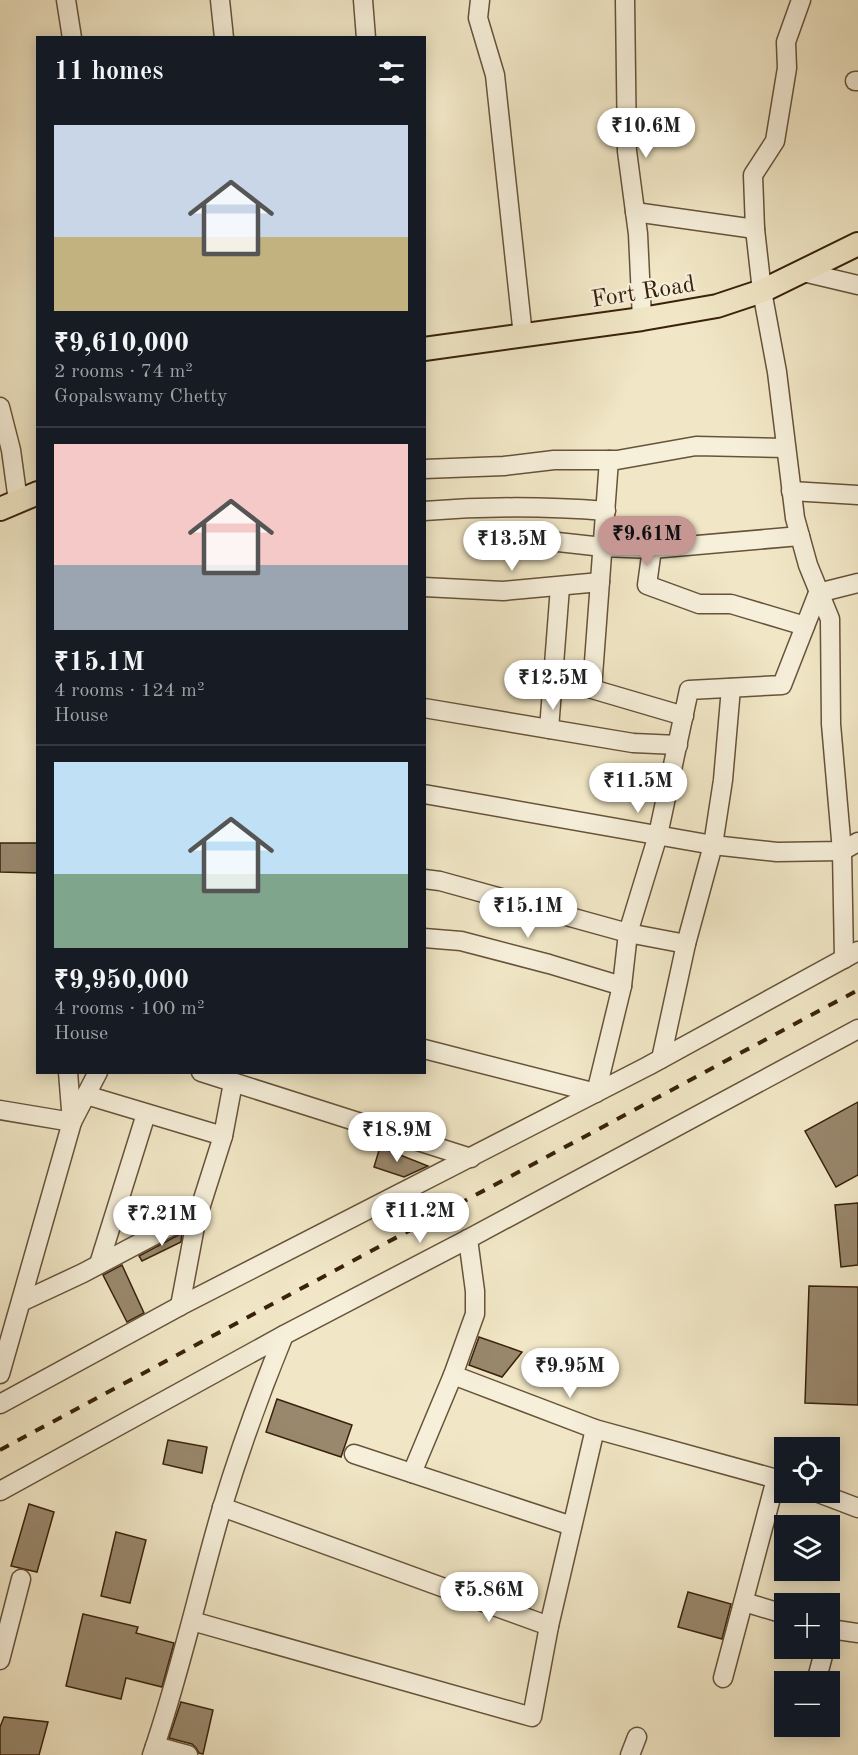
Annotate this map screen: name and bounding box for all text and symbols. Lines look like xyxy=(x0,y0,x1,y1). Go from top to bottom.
icon: filters xyxy=(375,56,408,89)
text: 11 homes xyxy=(54,59,163,85)
pin: ₹10.6M xyxy=(597,108,695,159)
text: ₹10.6M xyxy=(611,117,681,137)
icon: home xyxy=(177,164,285,272)
street label: Fort Road xyxy=(590,273,697,313)
text: ₹9,610,000 xyxy=(54,331,189,357)
text: 2 rooms · 74 m² xyxy=(54,362,193,382)
text: Gopalswamy Chetty xyxy=(54,387,228,407)
icon: home xyxy=(177,483,285,591)
pin: ₹9.61M xyxy=(598,516,696,567)
pin: ₹13.5M xyxy=(463,521,561,572)
text: ₹9.61M xyxy=(612,525,682,545)
text: ₹13.5M xyxy=(477,530,547,550)
text: ₹15.1M xyxy=(54,650,145,676)
pin: ₹12.5M xyxy=(504,660,602,711)
text: ₹12.5M xyxy=(518,669,588,689)
text: 4 rooms · 124 m² xyxy=(54,681,204,701)
text: House xyxy=(54,706,108,726)
pin: ₹11.5M xyxy=(589,763,687,814)
text: ₹11.5M xyxy=(603,772,673,792)
icon: home xyxy=(177,801,285,909)
pin: ₹15.1M xyxy=(479,888,577,939)
text: ₹15.1M xyxy=(493,897,563,917)
text: ₹9,950,000 xyxy=(54,968,189,994)
text: 4 rooms · 100 m² xyxy=(54,999,204,1019)
text: House xyxy=(54,1024,108,1044)
pin: ₹18.9M xyxy=(348,1112,446,1163)
text: ₹18.9M xyxy=(362,1121,432,1141)
pin: ₹11.2M xyxy=(371,1193,469,1244)
pin: ₹7.21M xyxy=(113,1196,211,1247)
text: ₹11.2M xyxy=(385,1202,455,1222)
text: ₹7.21M xyxy=(127,1205,197,1225)
pin: ₹9.95M xyxy=(521,1348,619,1399)
text: ₹9.95M xyxy=(535,1357,605,1377)
map controls xyxy=(774,1437,840,1737)
button: locate xyxy=(774,1437,840,1503)
button: layers xyxy=(774,1515,840,1581)
pin: ₹5.86M xyxy=(440,1572,538,1623)
text: ₹5.86M xyxy=(454,1581,524,1601)
button: + xyxy=(774,1593,840,1659)
button: − xyxy=(774,1671,840,1737)

